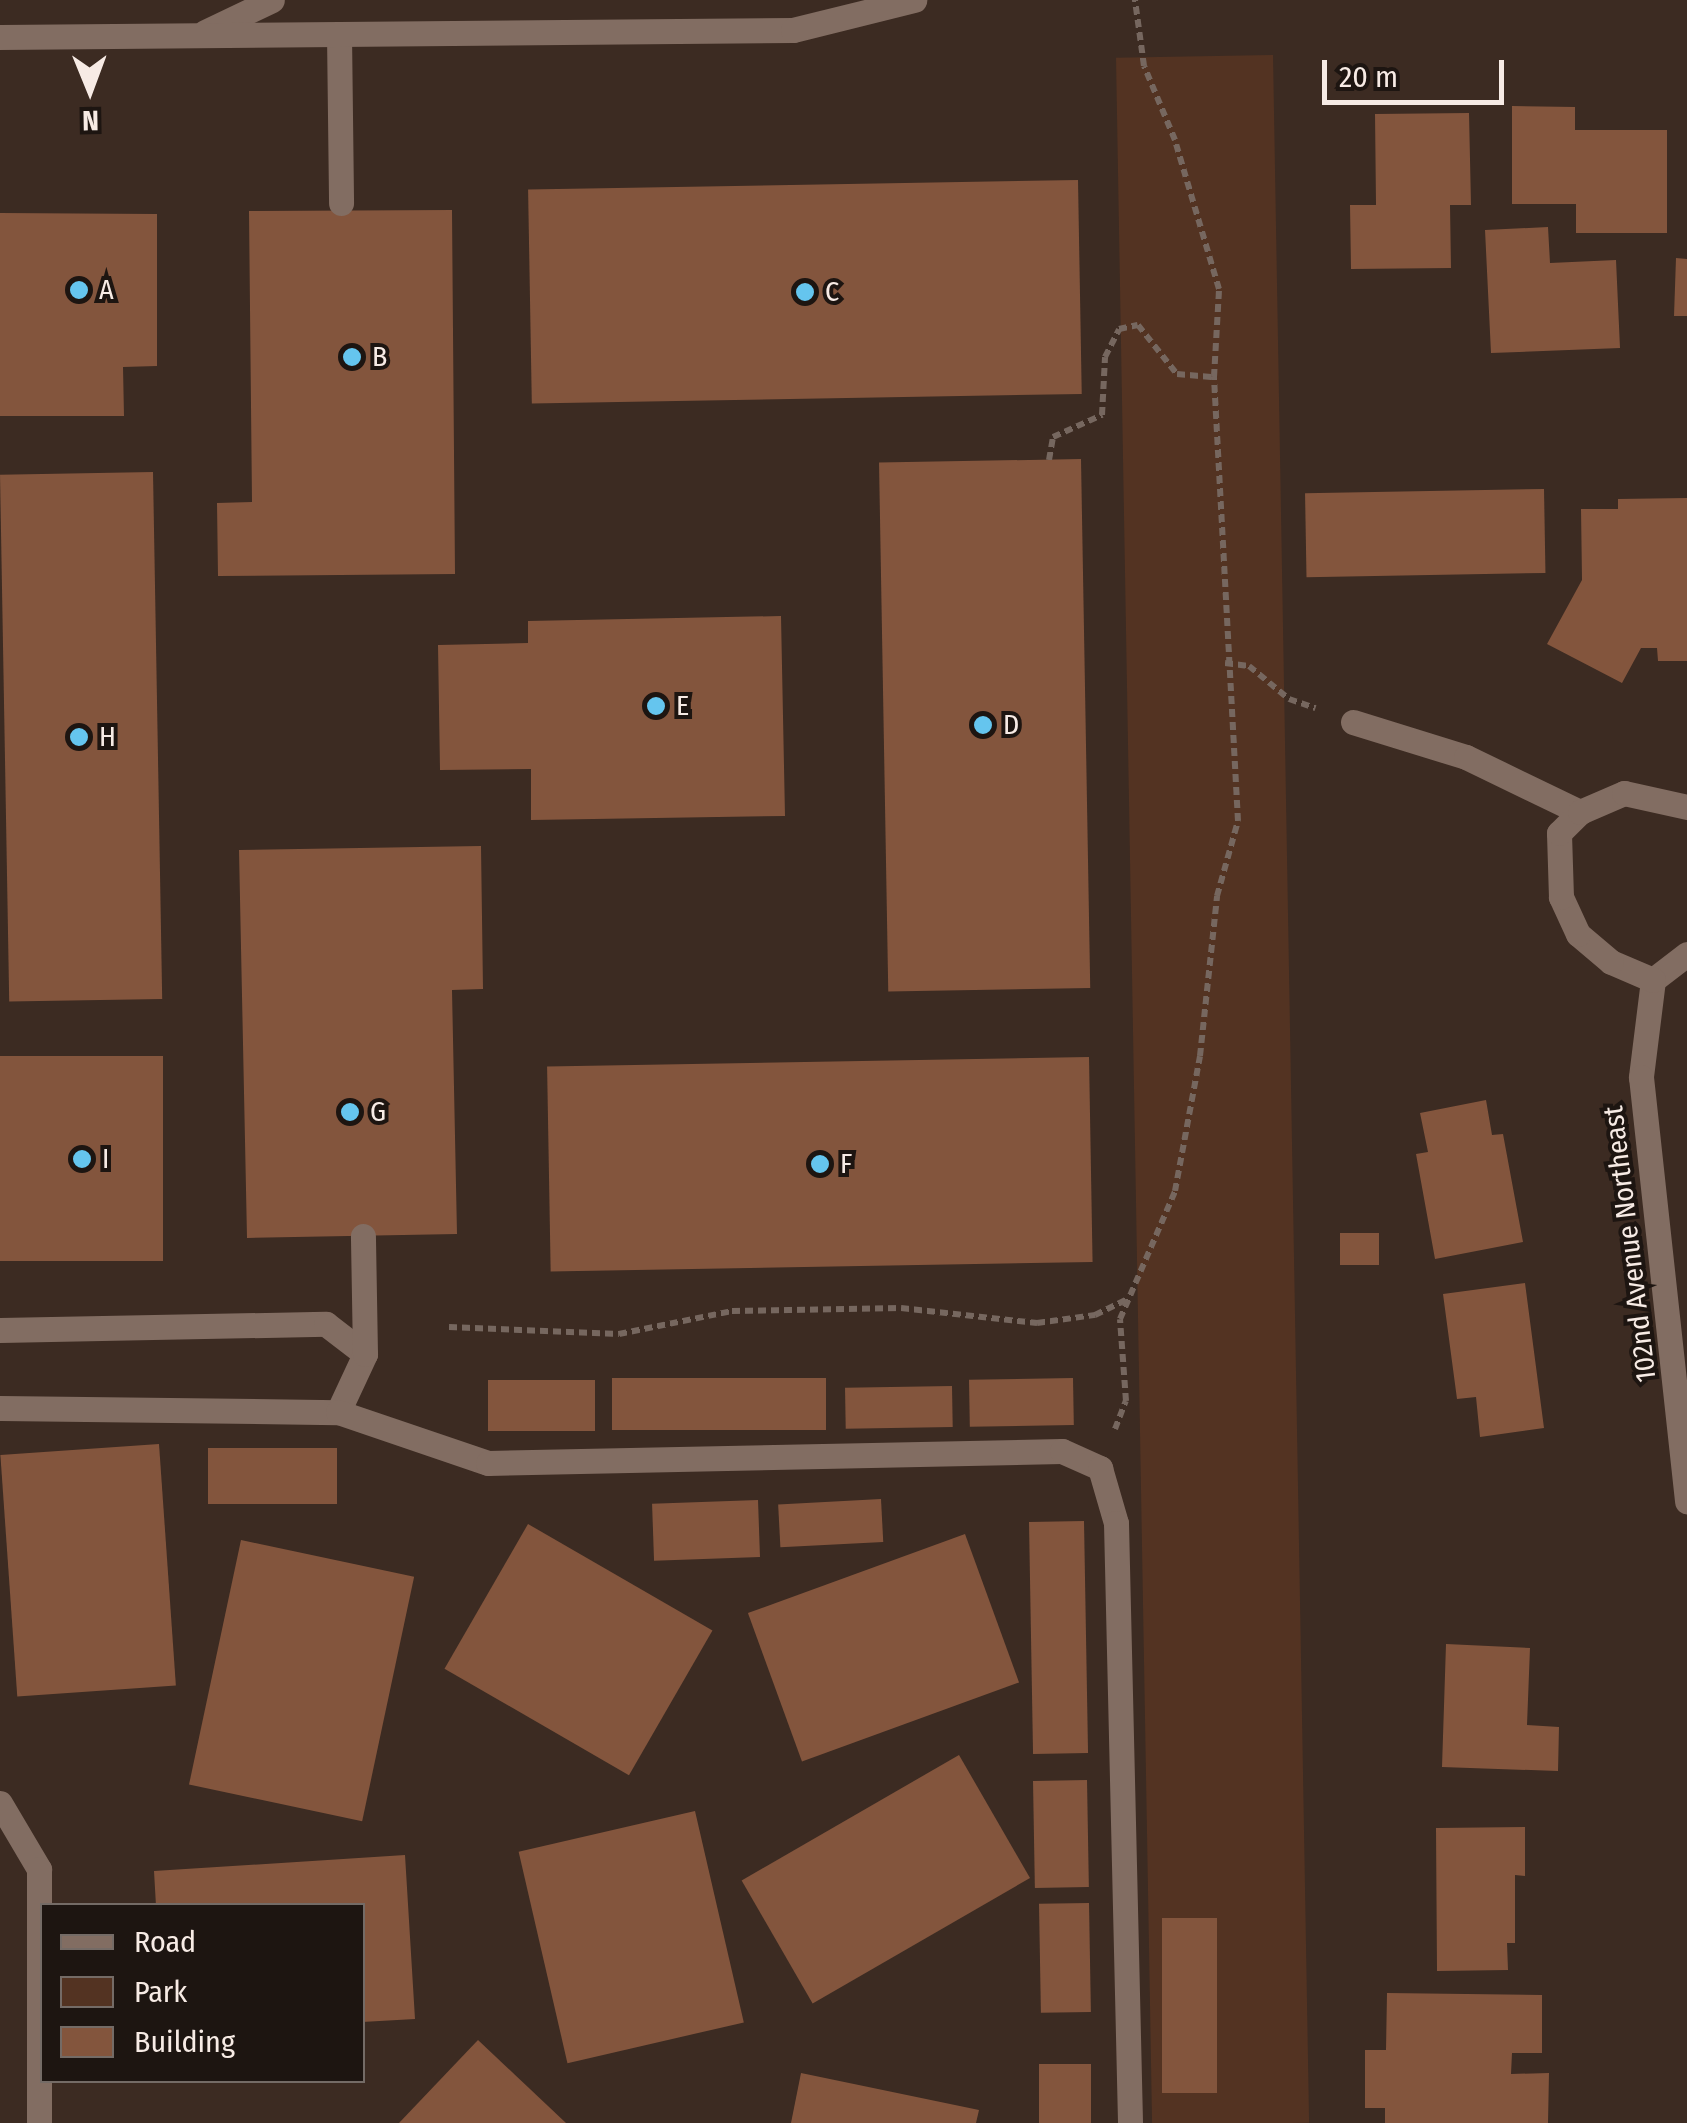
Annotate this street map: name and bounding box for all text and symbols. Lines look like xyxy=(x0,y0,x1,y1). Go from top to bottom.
north arrow xyxy=(40,40,140,140)
scale bar xyxy=(1327,40,1510,102)
text: 20 m xyxy=(1339,59,1398,95)
text: N xyxy=(82,104,99,137)
place label: A xyxy=(99,273,114,307)
place label: C xyxy=(825,275,839,309)
marker: A xyxy=(68,279,90,301)
marker: C xyxy=(794,281,816,303)
place label: B xyxy=(372,340,387,374)
marker: B xyxy=(341,346,363,368)
place label: E xyxy=(676,689,689,723)
marker: E xyxy=(645,695,667,717)
place label: D xyxy=(1003,708,1019,742)
marker: D xyxy=(972,714,994,736)
place label: H xyxy=(99,720,116,754)
marker: H xyxy=(68,726,90,748)
place label: G xyxy=(370,1095,386,1129)
marker: G xyxy=(339,1101,361,1123)
street label: 102nd Avenue Northeast xyxy=(1596,1104,1664,1384)
place label: I xyxy=(102,1142,109,1176)
place label: F xyxy=(840,1147,852,1181)
marker: I xyxy=(71,1148,93,1170)
marker: F xyxy=(809,1153,831,1175)
legend xyxy=(40,1903,365,2083)
text: Road xyxy=(134,1924,196,1960)
text: Park xyxy=(134,1974,187,2010)
text: Building xyxy=(134,2024,235,2060)

